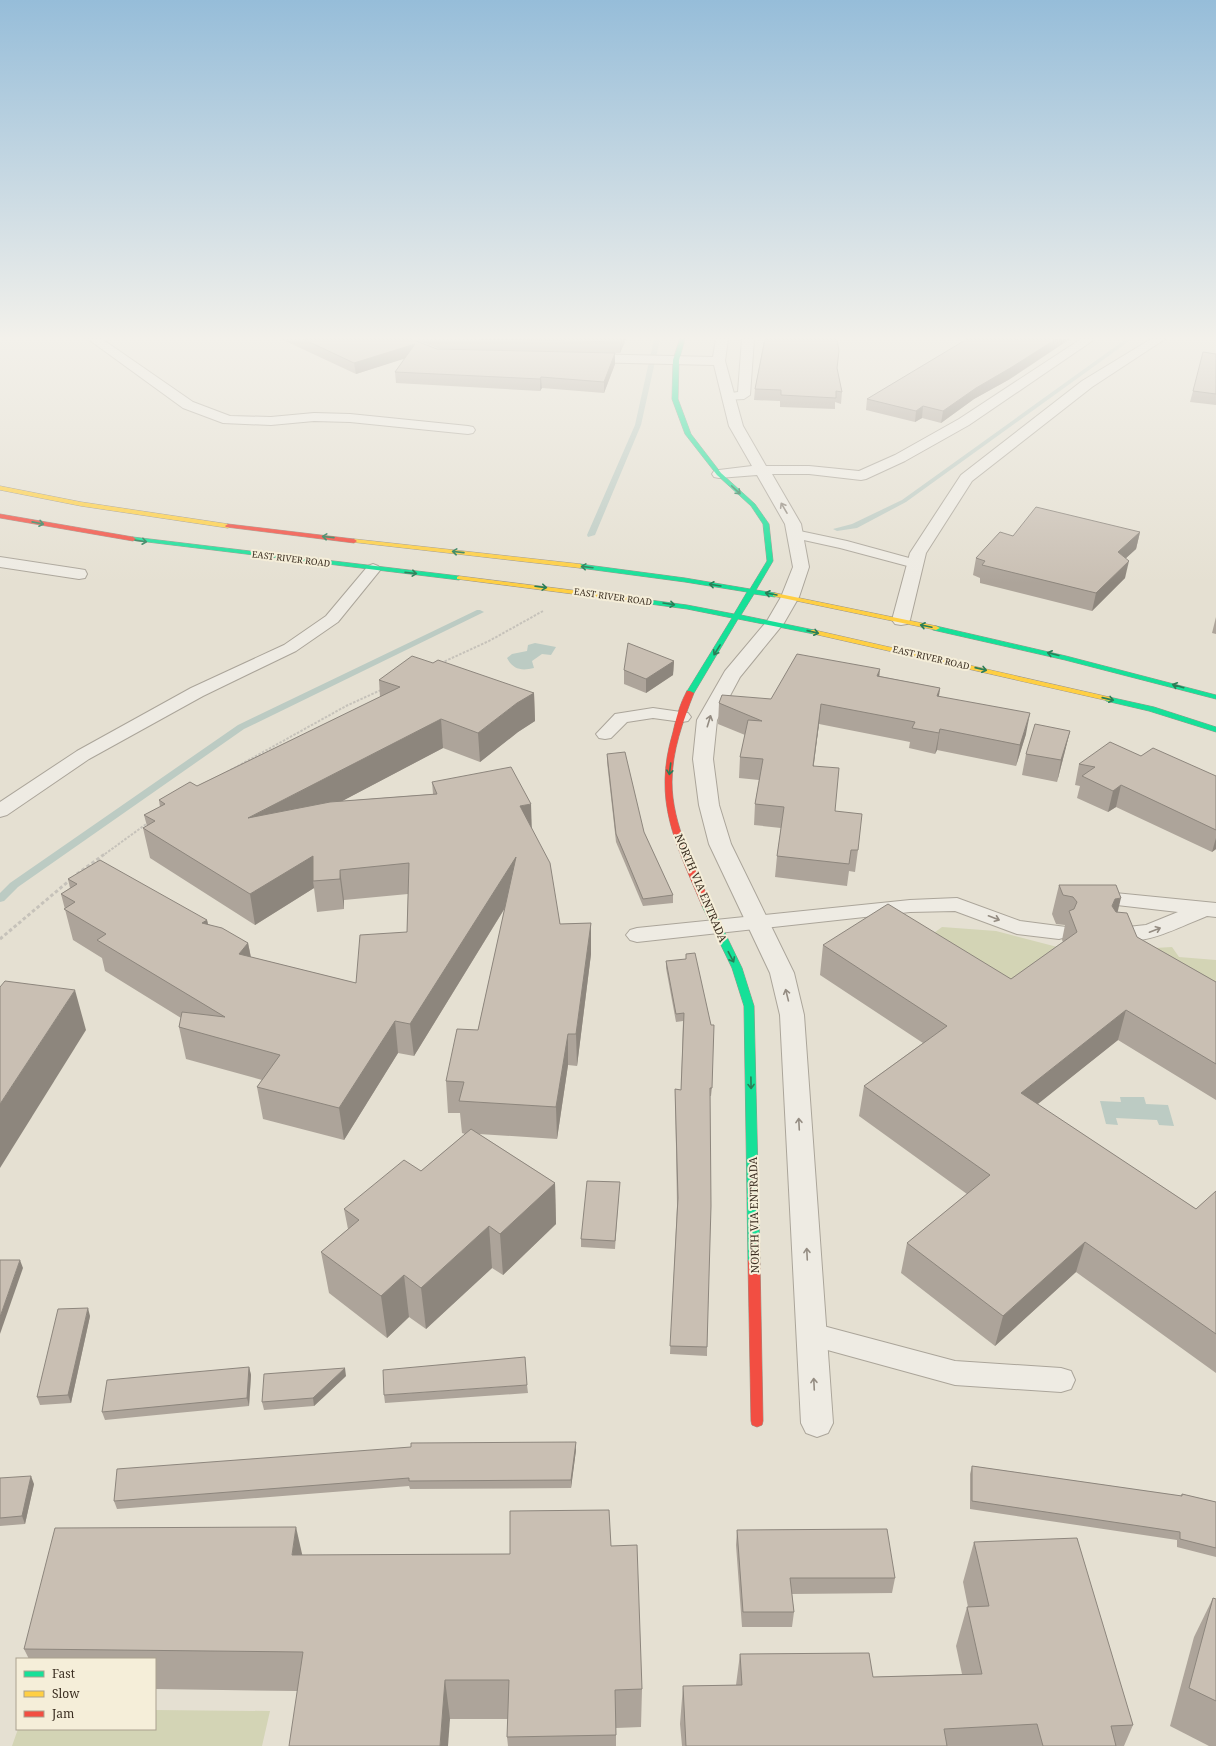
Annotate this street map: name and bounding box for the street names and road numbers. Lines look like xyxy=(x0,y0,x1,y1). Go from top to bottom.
street label: EAST RIVER ROAD xyxy=(251,547,331,570)
street label: EAST RIVER ROAD xyxy=(573,585,653,608)
street label: EAST RIVER ROAD xyxy=(891,642,971,673)
street label: NORTH VIA ENTRADA xyxy=(672,831,731,945)
street label: NORTH VIA ENTRADA xyxy=(745,1156,762,1273)

